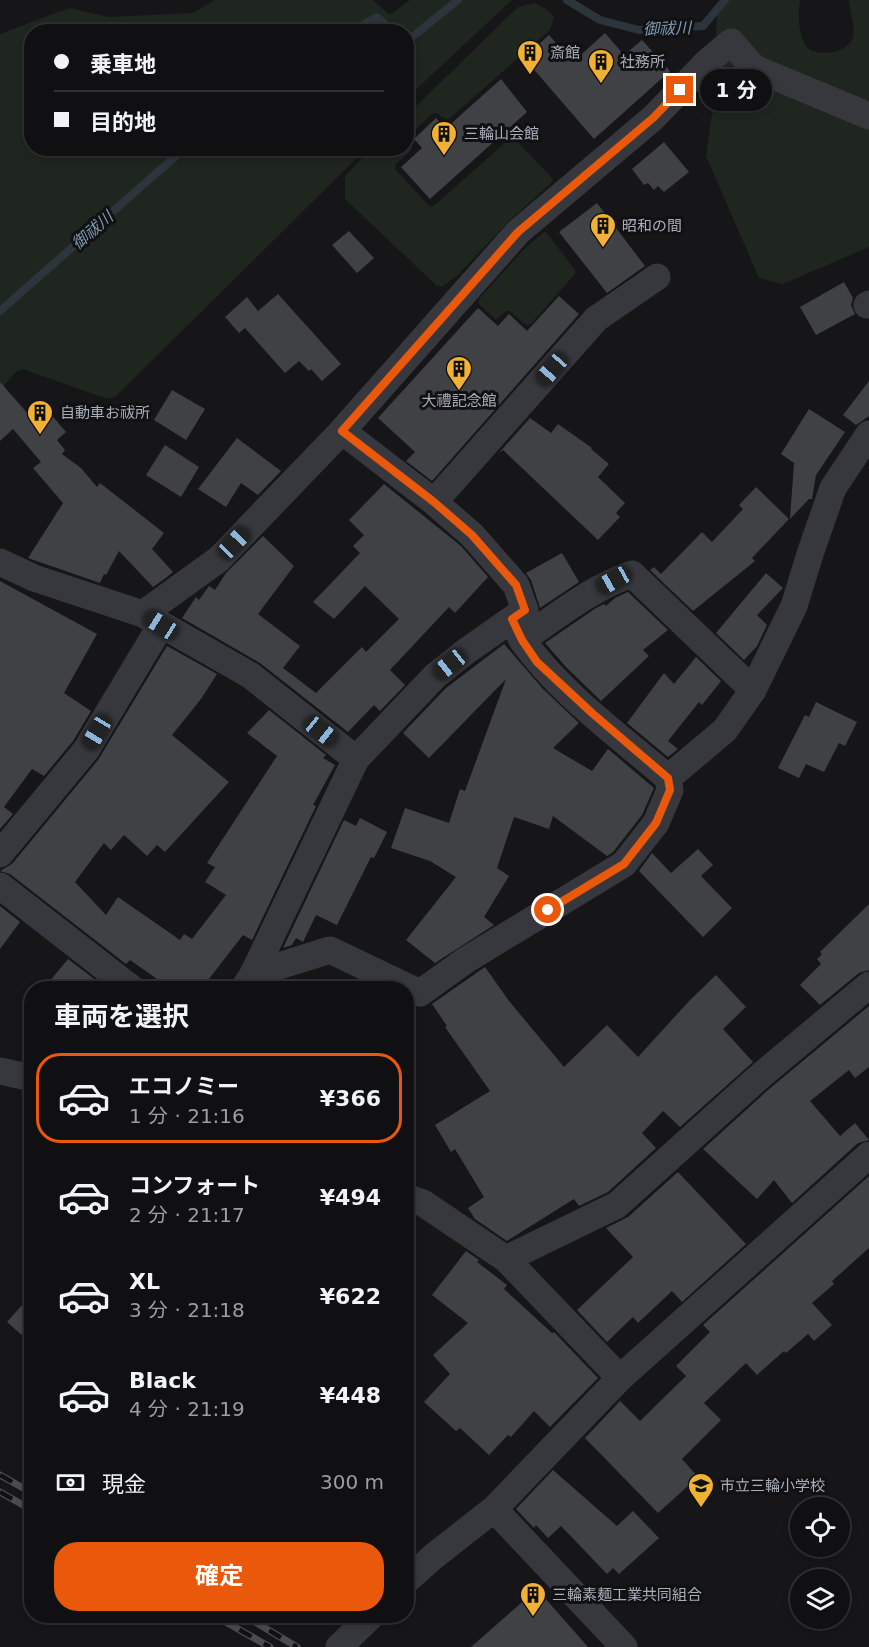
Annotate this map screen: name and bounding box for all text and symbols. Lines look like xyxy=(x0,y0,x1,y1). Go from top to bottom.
water label: 御祓川 xyxy=(643,18,693,39)
building icon: 斎館 xyxy=(515,38,545,76)
place label: 斎館 xyxy=(550,44,580,62)
building icon: 社務所 xyxy=(586,47,616,85)
text: 乗車地 xyxy=(90,52,156,77)
place label: 社務所 xyxy=(620,53,665,71)
callout: 1 分 xyxy=(701,69,773,111)
route end xyxy=(666,76,693,103)
text: 1 分 xyxy=(716,78,756,102)
text: 目的地 xyxy=(90,110,156,135)
building icon: 三輪山会館 xyxy=(429,119,459,157)
place label: 三輪山会館 xyxy=(464,125,539,143)
water label: 御祓川 xyxy=(68,206,118,253)
building icon: 昭和の間 xyxy=(588,211,618,249)
place label: 昭和の間 xyxy=(622,217,682,235)
car xyxy=(533,350,571,388)
building icon: 大禮記念館 xyxy=(444,354,474,392)
place label: 大禮記念館 xyxy=(421,392,497,410)
building icon: 自動車お祓所 xyxy=(25,398,55,436)
place label: 自動車お祓所 xyxy=(60,404,150,422)
car xyxy=(215,524,253,562)
car xyxy=(594,563,634,597)
car xyxy=(141,608,181,642)
car xyxy=(430,646,470,682)
car xyxy=(80,712,114,752)
car xyxy=(301,713,341,749)
route start xyxy=(534,896,561,923)
text: 車両を選択 xyxy=(54,1001,189,1032)
icon: car xyxy=(57,1071,111,1125)
text: エコノミー xyxy=(129,1074,239,1099)
text: ¥366 xyxy=(320,1086,381,1111)
text: 1 分 · 21:16 xyxy=(129,1104,245,1128)
icon: car xyxy=(57,1170,111,1224)
text: コンフォート xyxy=(129,1173,260,1198)
text: ¥494 xyxy=(320,1185,381,1210)
text: 2 分 · 21:17 xyxy=(129,1203,245,1227)
icon: car xyxy=(57,1269,111,1323)
text: XL xyxy=(129,1269,160,1294)
text: ¥622 xyxy=(320,1284,381,1309)
text: 3 分 · 21:18 xyxy=(129,1298,245,1322)
icon: car xyxy=(57,1368,111,1422)
text: Black xyxy=(129,1368,196,1393)
text: ¥448 xyxy=(320,1383,381,1408)
text: 4 分 · 21:19 xyxy=(129,1397,245,1421)
icon: cash xyxy=(54,1466,87,1499)
text: 300 m xyxy=(320,1470,384,1494)
school or university icon: 市立三輪小学校 xyxy=(686,1471,716,1509)
text: 現金 xyxy=(102,1472,146,1497)
place label: 市立三輪小学校 xyxy=(720,1477,825,1495)
map controls xyxy=(790,1497,850,1629)
button: locate xyxy=(790,1497,850,1557)
button: 確定 xyxy=(54,1542,384,1611)
button: layers xyxy=(790,1569,850,1629)
building icon: 三輪素麺工業共同組合 xyxy=(518,1580,548,1618)
place label: 三輪素麺工業共同組合 xyxy=(552,1586,702,1604)

